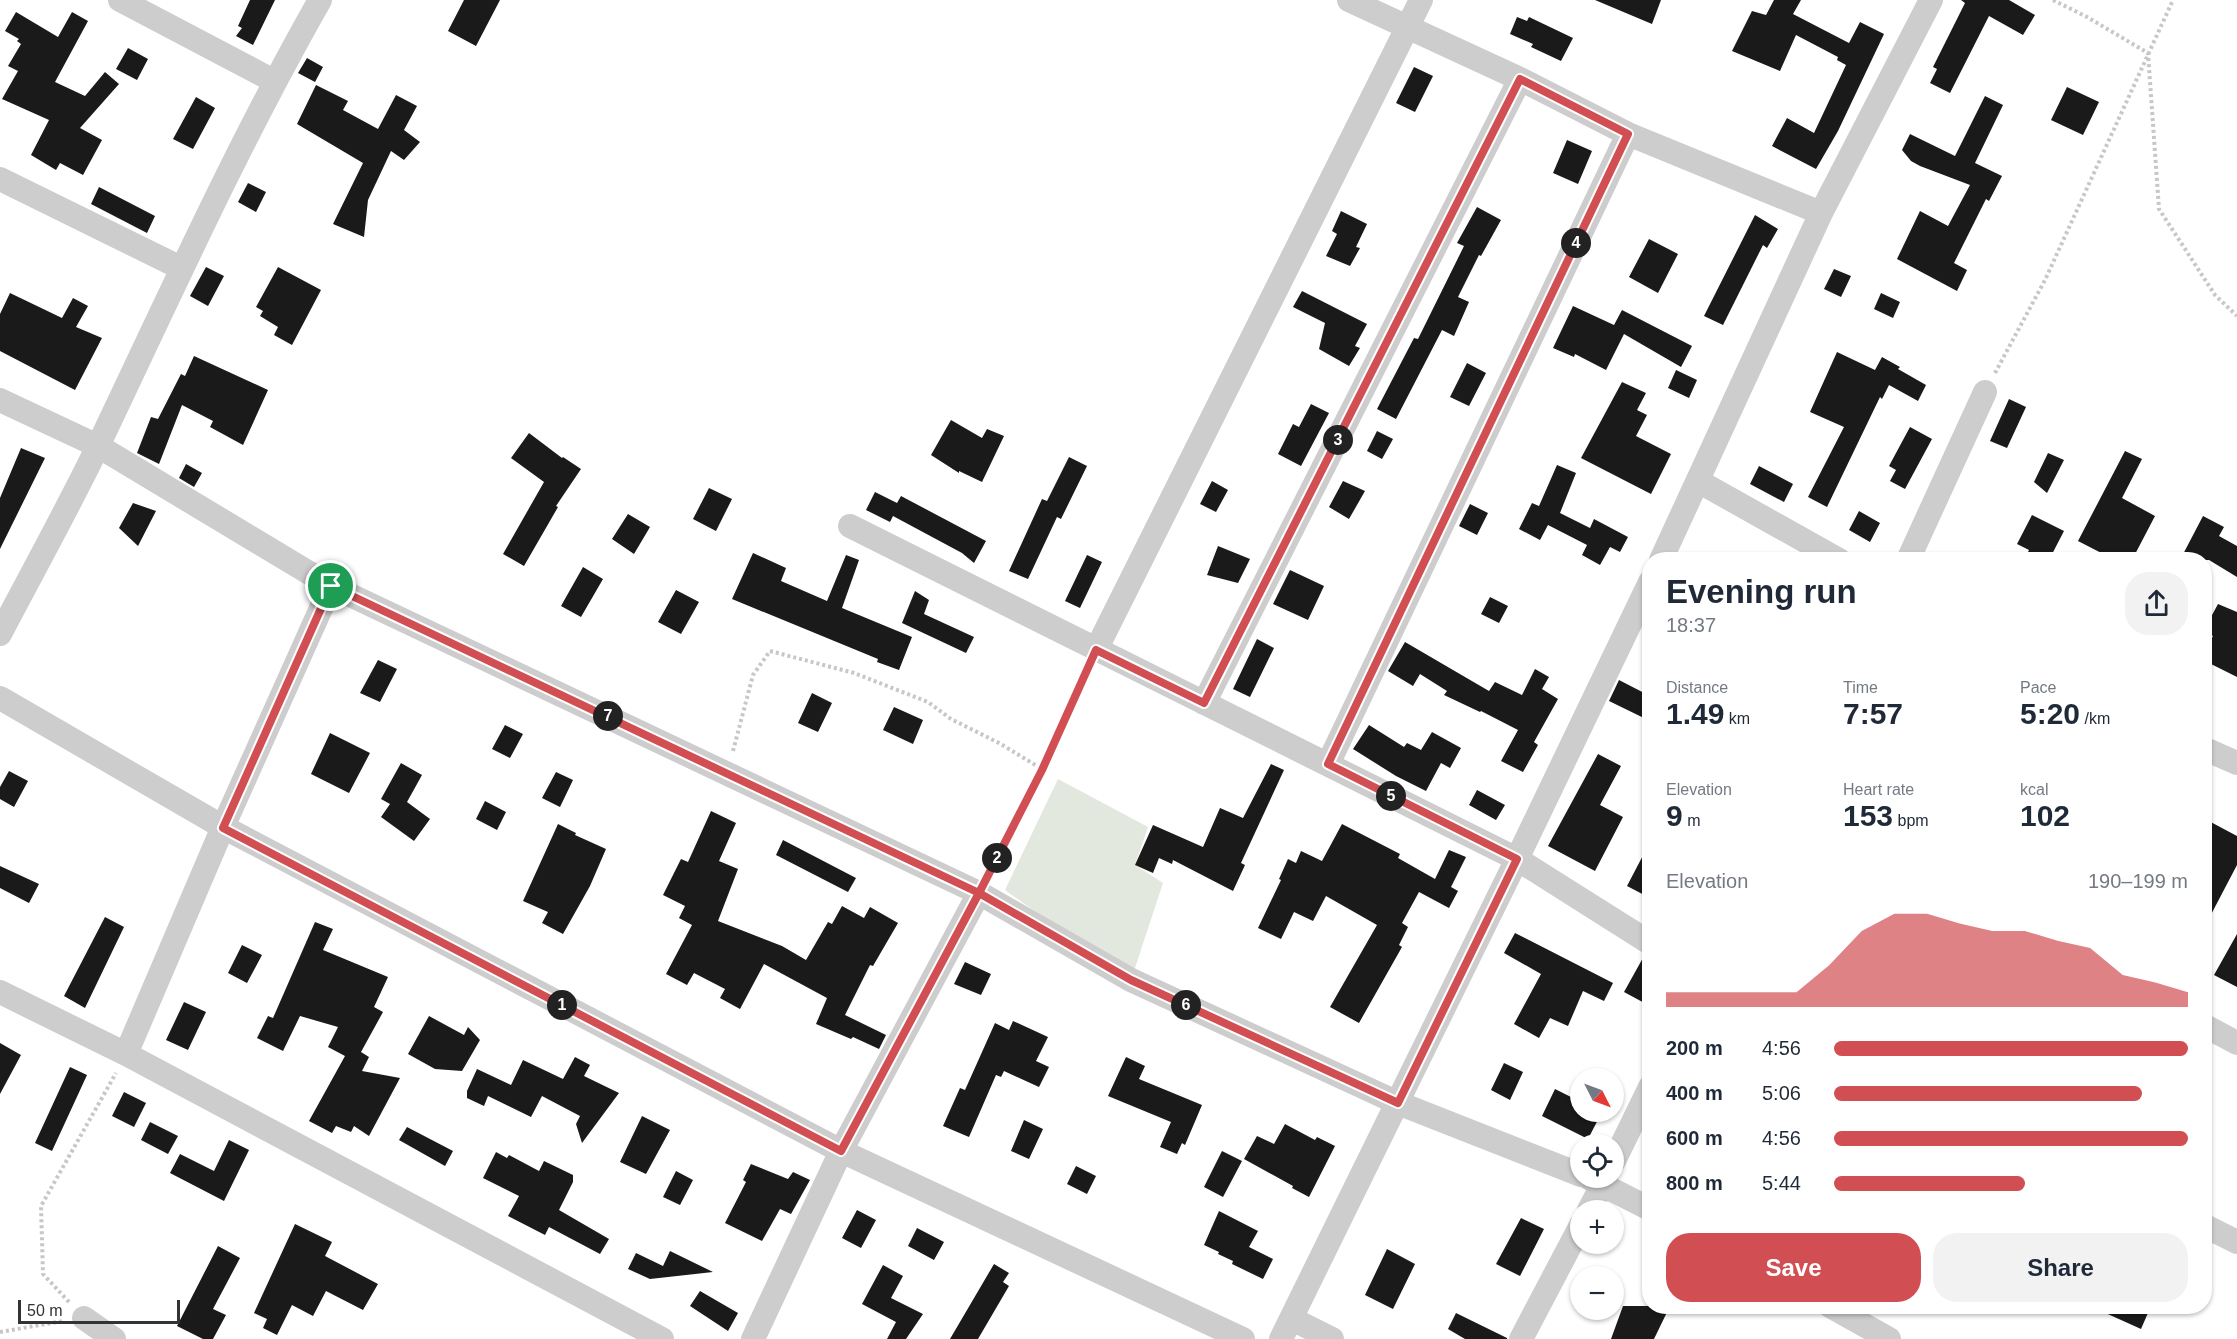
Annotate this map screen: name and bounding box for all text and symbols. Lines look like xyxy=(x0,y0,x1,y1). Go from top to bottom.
pin: 4 xyxy=(1561,228,1591,258)
text: 4 xyxy=(1572,234,1580,251)
pin: 3 xyxy=(1323,425,1353,455)
text: 3 xyxy=(1334,431,1342,448)
pin xyxy=(305,560,356,611)
icon: arrive xyxy=(314,569,347,602)
button: share xyxy=(2125,572,2188,635)
text: Evening run xyxy=(1666,573,1857,610)
text: 18:37 xyxy=(1666,614,1716,636)
text: Distance xyxy=(1666,679,1728,696)
text: Time xyxy=(1843,679,1878,696)
text: Pace xyxy=(2020,679,2056,696)
text: 1.49 xyxy=(1666,697,1724,730)
text: 7:57 xyxy=(1843,697,1903,730)
text: 5:20 xyxy=(2020,697,2080,730)
pin: 7 xyxy=(593,701,623,731)
text: 7 xyxy=(604,707,612,724)
text: km xyxy=(1724,710,1750,727)
text: /km xyxy=(2080,710,2110,727)
pin: 5 xyxy=(1376,781,1406,811)
text: Elevation xyxy=(1666,781,1732,798)
text: Heart rate xyxy=(1843,781,1914,798)
text: kcal xyxy=(2020,781,2048,798)
text: 5 xyxy=(1387,787,1395,804)
text: 9 xyxy=(1666,799,1683,832)
text: 153 xyxy=(1843,799,1893,832)
text: 102 xyxy=(2020,799,2070,832)
text: m xyxy=(1683,812,1700,829)
text: bpm xyxy=(1893,812,1929,829)
pin: 2 xyxy=(982,843,1012,873)
text: 2 xyxy=(993,849,1001,866)
text: Elevation xyxy=(1666,870,1748,892)
text: 190–199 m xyxy=(2088,870,2188,892)
pin: 1 xyxy=(547,990,577,1020)
pin: 6 xyxy=(1171,990,1201,1020)
text: 1 xyxy=(558,996,566,1013)
text: 6 xyxy=(1182,996,1190,1013)
text: 200 m xyxy=(1666,1037,1723,1059)
text: 4:56 xyxy=(1762,1037,1801,1059)
north arrow xyxy=(1570,1068,1624,1122)
map controls xyxy=(1570,1068,1624,1320)
text: 400 m xyxy=(1666,1082,1723,1104)
text: 5:06 xyxy=(1762,1082,1801,1104)
text: 600 m xyxy=(1666,1127,1723,1149)
text: 4:56 xyxy=(1762,1127,1801,1149)
button: locate xyxy=(1570,1134,1624,1188)
text: 800 m xyxy=(1666,1172,1723,1194)
text: 5:44 xyxy=(1762,1172,1801,1194)
button: + xyxy=(1570,1200,1624,1254)
button: Save xyxy=(1666,1233,1921,1302)
button: Share xyxy=(1933,1233,2188,1302)
button: − xyxy=(1570,1266,1624,1320)
scale bar xyxy=(18,1297,180,1324)
text: 50 m xyxy=(27,1302,63,1319)

